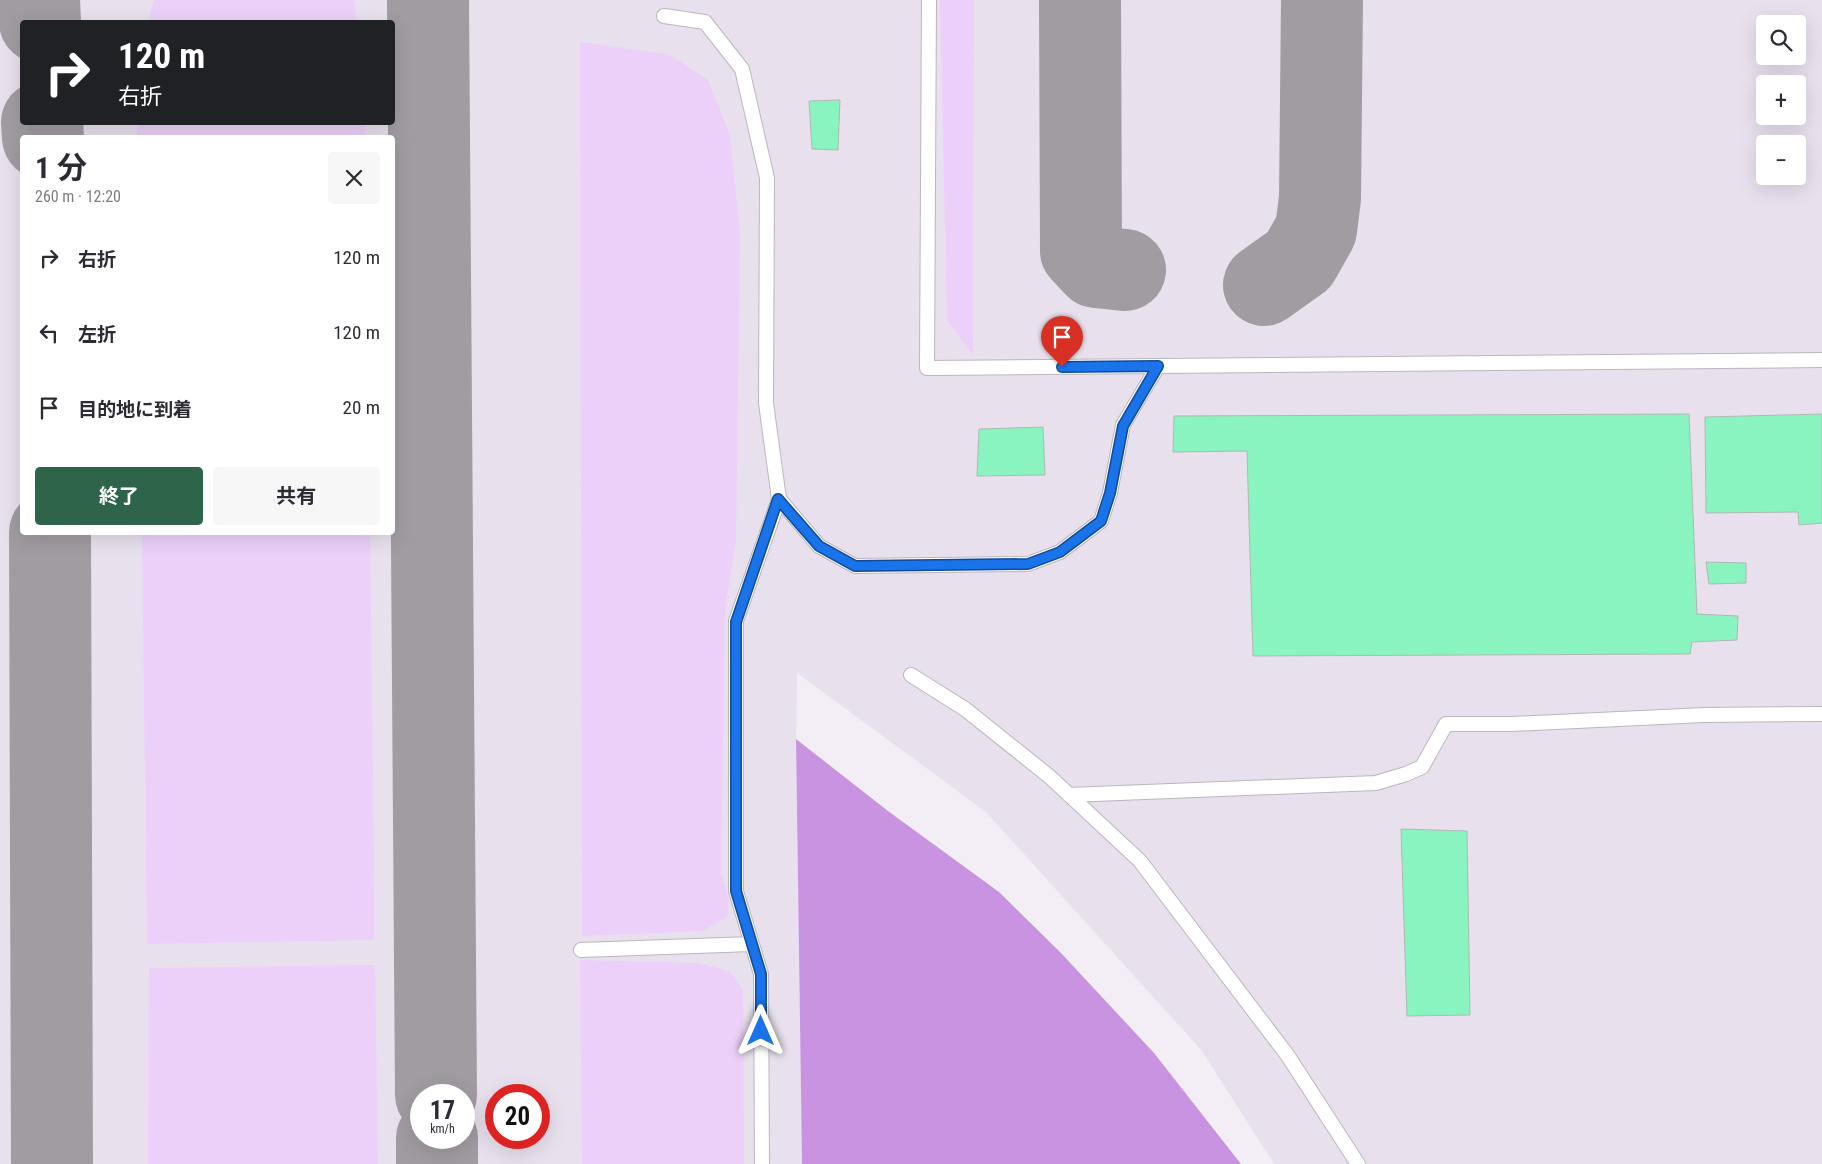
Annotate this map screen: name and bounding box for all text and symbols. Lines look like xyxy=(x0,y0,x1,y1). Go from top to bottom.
map controls xyxy=(1756,15,1806,185)
button: search xyxy=(1756,15,1806,65)
text: 120 m xyxy=(118,36,205,77)
icon: right xyxy=(35,40,100,105)
button: + xyxy=(1756,75,1806,125)
text: 右折 xyxy=(118,84,162,109)
button: − xyxy=(1756,135,1806,185)
text: 1 分 xyxy=(35,150,87,185)
button: close xyxy=(328,152,380,204)
text: 260 m · 12:20 xyxy=(35,187,121,206)
icon: right xyxy=(35,244,63,272)
text: 120 m xyxy=(333,246,380,269)
text: 右折 xyxy=(78,248,116,271)
pin xyxy=(1041,316,1083,367)
icon: left xyxy=(35,319,63,347)
text: 120 m xyxy=(333,321,380,344)
text: 左折 xyxy=(78,323,116,346)
icon: arrive xyxy=(1048,323,1076,351)
icon: arrive xyxy=(35,394,63,422)
text: 20 m xyxy=(343,396,380,419)
text: 目的地に到着 xyxy=(78,398,192,421)
button: 終了 xyxy=(35,467,203,525)
button: 共有 xyxy=(213,467,380,525)
position arrow xyxy=(734,1004,786,1056)
speed limit sign: 20 xyxy=(485,1084,550,1149)
text: 17 xyxy=(430,1096,455,1125)
text: km/h xyxy=(430,1122,455,1136)

